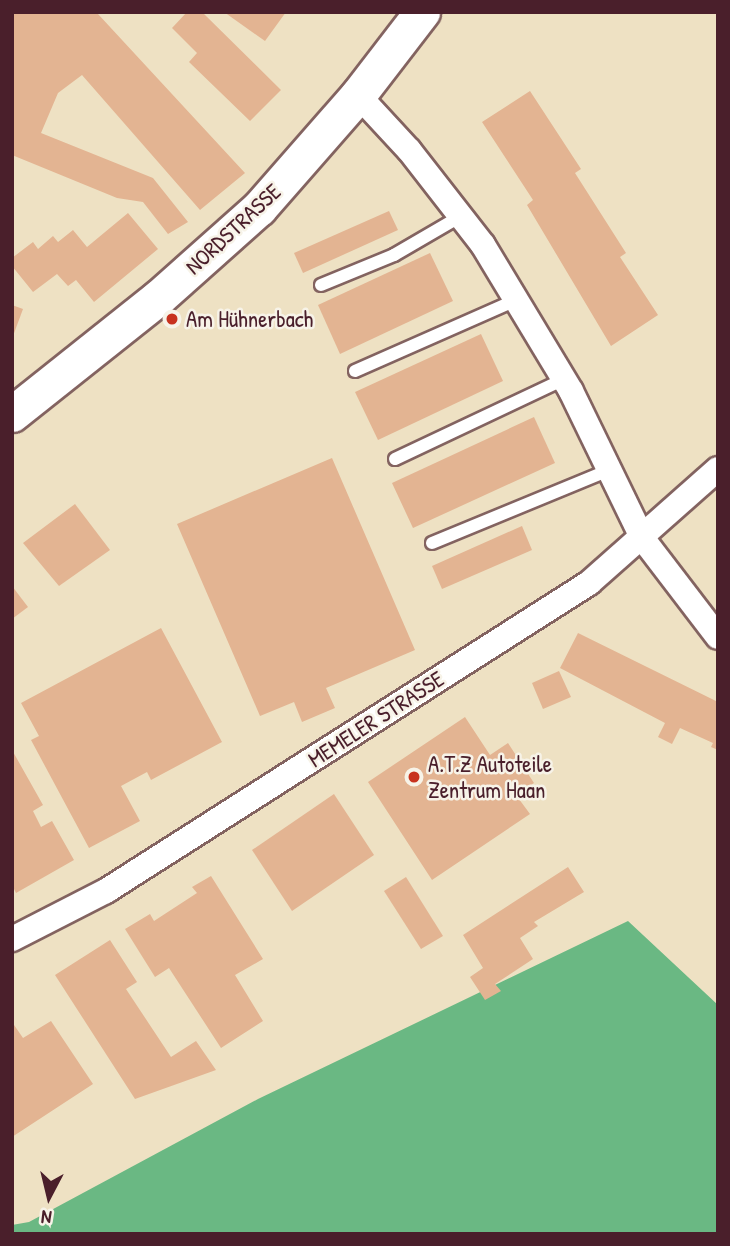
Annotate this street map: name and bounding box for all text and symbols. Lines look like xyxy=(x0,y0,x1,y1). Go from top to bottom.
street label: NORDSTRASSE xyxy=(179,178,287,280)
place label: Am Hühnerbach xyxy=(186,305,313,333)
marker: Am Hühnerbach xyxy=(164,311,180,327)
street label: MEMELER STRASSE xyxy=(303,665,449,773)
place label: A.T.Z Autoteile Zentrum Haan xyxy=(428,750,552,804)
marker: A.T.Z Autoteile Zentrum Haan xyxy=(406,769,422,785)
north arrow xyxy=(14,1162,84,1232)
text: N xyxy=(40,1204,53,1231)

